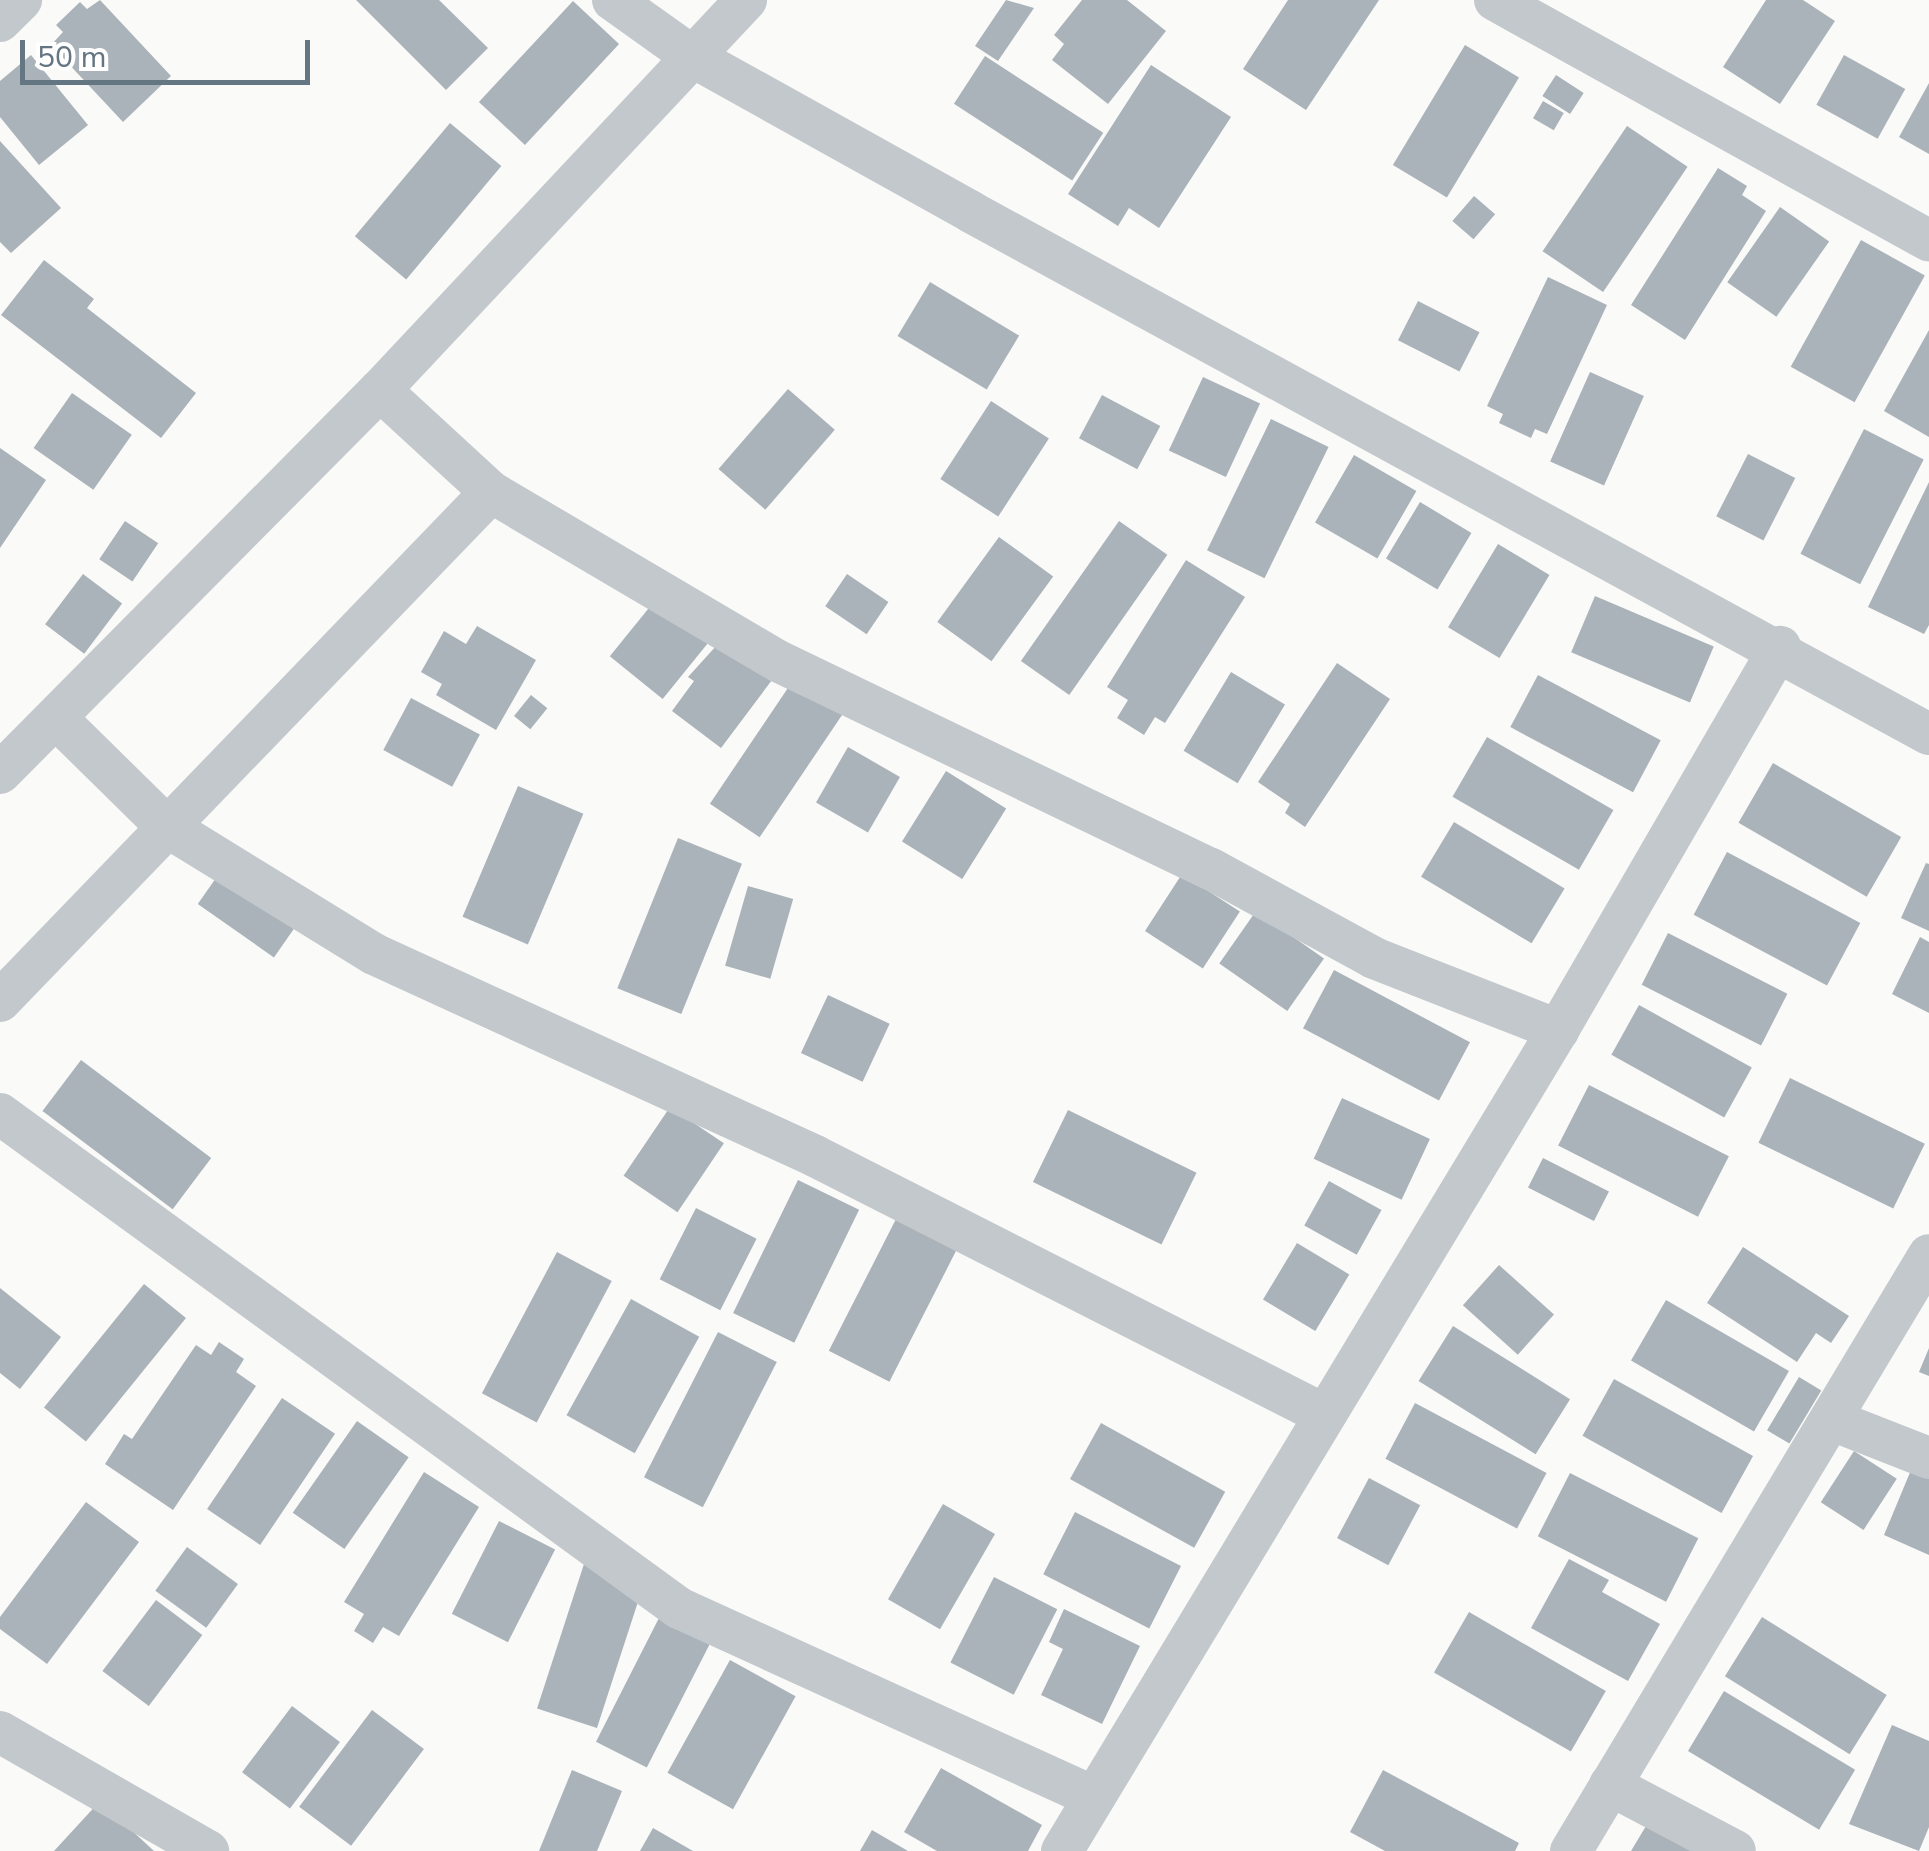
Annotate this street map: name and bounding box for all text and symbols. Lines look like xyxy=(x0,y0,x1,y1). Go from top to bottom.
scale bar xyxy=(25,20,315,82)
text: 50 m xyxy=(37,37,106,78)

